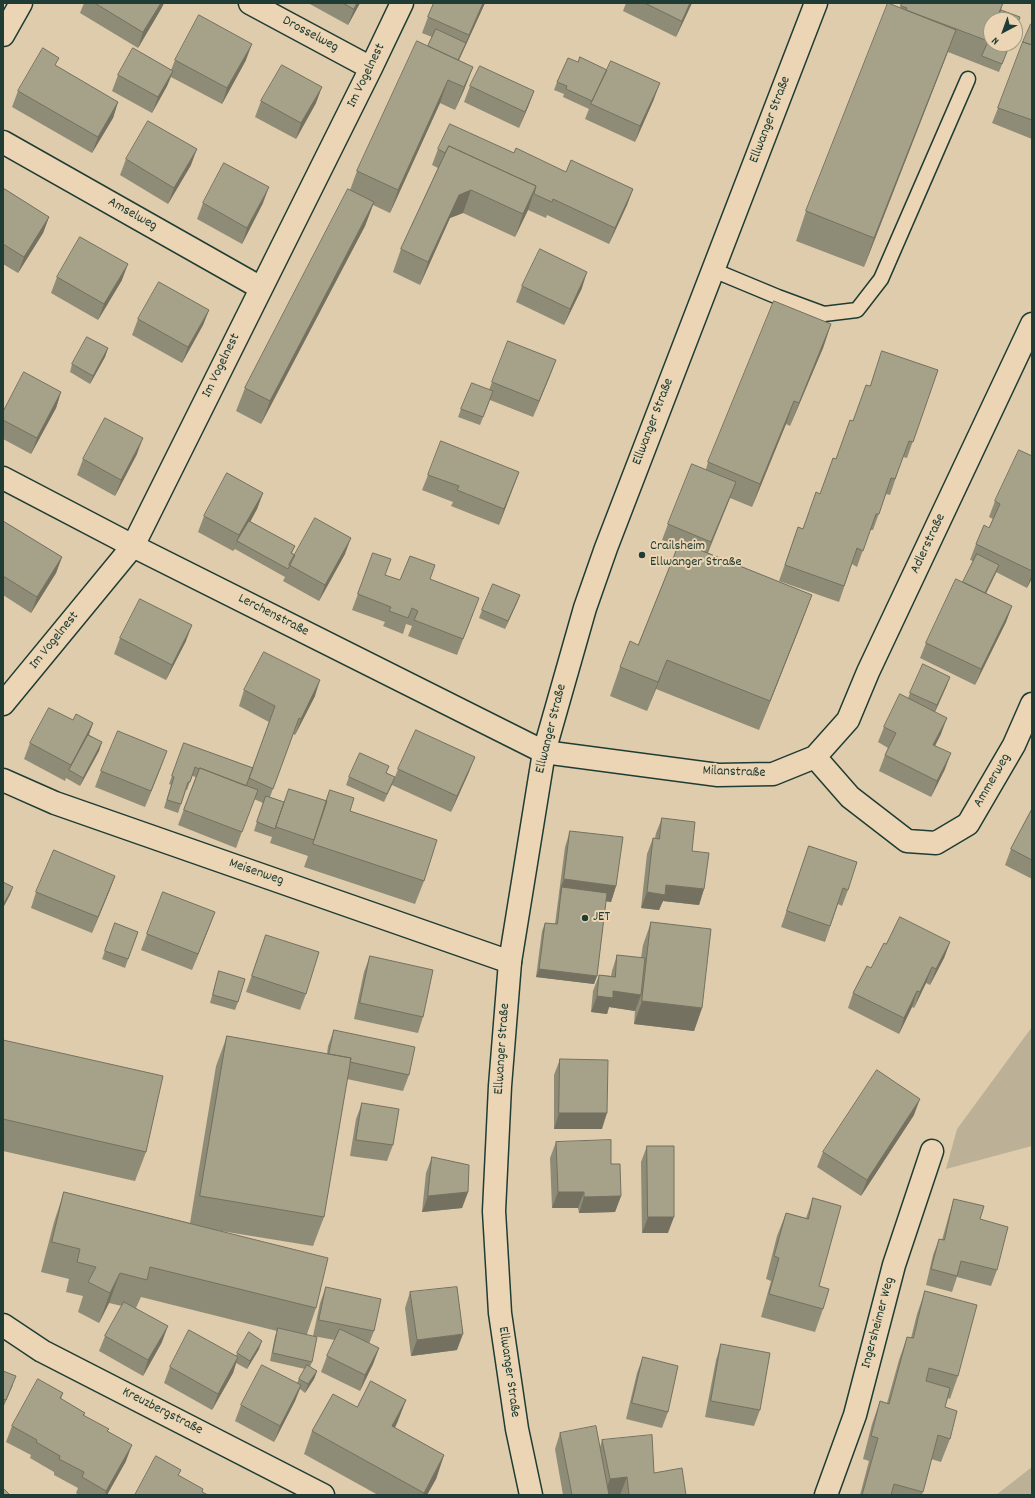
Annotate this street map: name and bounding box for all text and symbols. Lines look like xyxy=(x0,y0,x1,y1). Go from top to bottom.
north arrow xyxy=(983,12,1023,52)
street label: Drosselweg xyxy=(279,13,341,57)
text: N xyxy=(988,32,1003,48)
street label: Im Vogelnest xyxy=(344,41,390,111)
street label: Ellwanger Straße xyxy=(747,74,795,166)
street label: Amselweg xyxy=(104,195,160,235)
street label: Im Vogelnest xyxy=(199,331,245,401)
street label: Ellwanger Straße xyxy=(630,376,678,468)
street label: Adlerstraße xyxy=(908,511,950,577)
place label: Crailsheim Ellwanger Straße xyxy=(650,539,742,572)
marker: Crailsheim Ellwanger Straße xyxy=(637,550,647,560)
street label: Lerchenstraße xyxy=(235,591,311,641)
street label: Im Vogelnest xyxy=(27,609,83,673)
street label: Ellwanger Straße xyxy=(533,682,571,776)
street label: Ammerweg xyxy=(971,751,1015,811)
street label: Milanstraße xyxy=(702,764,766,782)
street label: Meisenweg xyxy=(226,856,286,890)
place label: JET xyxy=(593,910,610,926)
marker: JET xyxy=(580,913,590,923)
street label: Ellwanger Straße xyxy=(491,1003,515,1095)
street label: Ingersheimer Weg xyxy=(859,1276,899,1370)
street label: Ellwanger Straße xyxy=(493,1325,523,1419)
street label: Kreuzbergstraße xyxy=(119,1384,205,1440)

